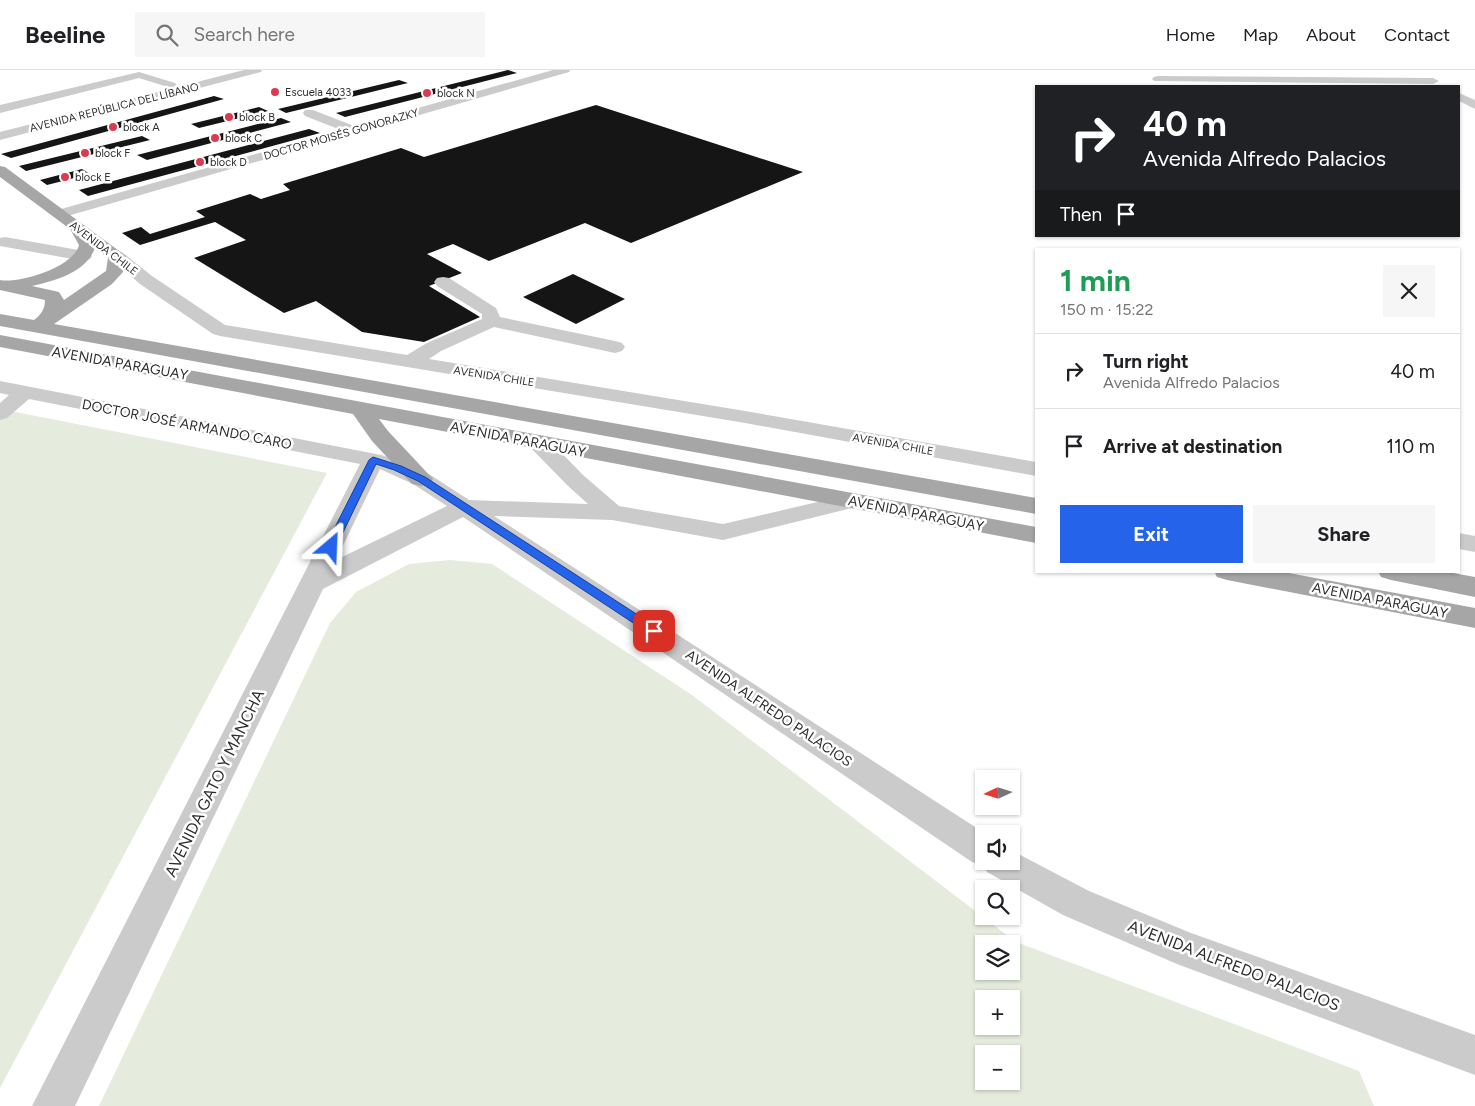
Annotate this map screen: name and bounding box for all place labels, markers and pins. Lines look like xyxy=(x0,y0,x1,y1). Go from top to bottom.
marker: Escuela 4033 xyxy=(269,86,281,98)
place label: Escuela 4033 xyxy=(285,86,351,99)
marker: block N xyxy=(421,87,433,99)
place label: block N xyxy=(437,87,475,100)
marker: block B xyxy=(223,111,235,123)
place label: block B xyxy=(239,111,275,124)
marker: block A xyxy=(107,121,119,133)
place label: block A xyxy=(123,121,160,134)
marker: block C xyxy=(209,132,221,144)
place label: block C xyxy=(225,132,262,145)
marker: block F xyxy=(79,147,91,159)
place label: block F xyxy=(95,147,130,160)
marker: block D xyxy=(194,156,206,168)
place label: block D xyxy=(210,156,247,169)
marker: block E xyxy=(59,171,71,183)
place label: block E xyxy=(75,171,111,184)
pin xyxy=(633,610,675,652)

